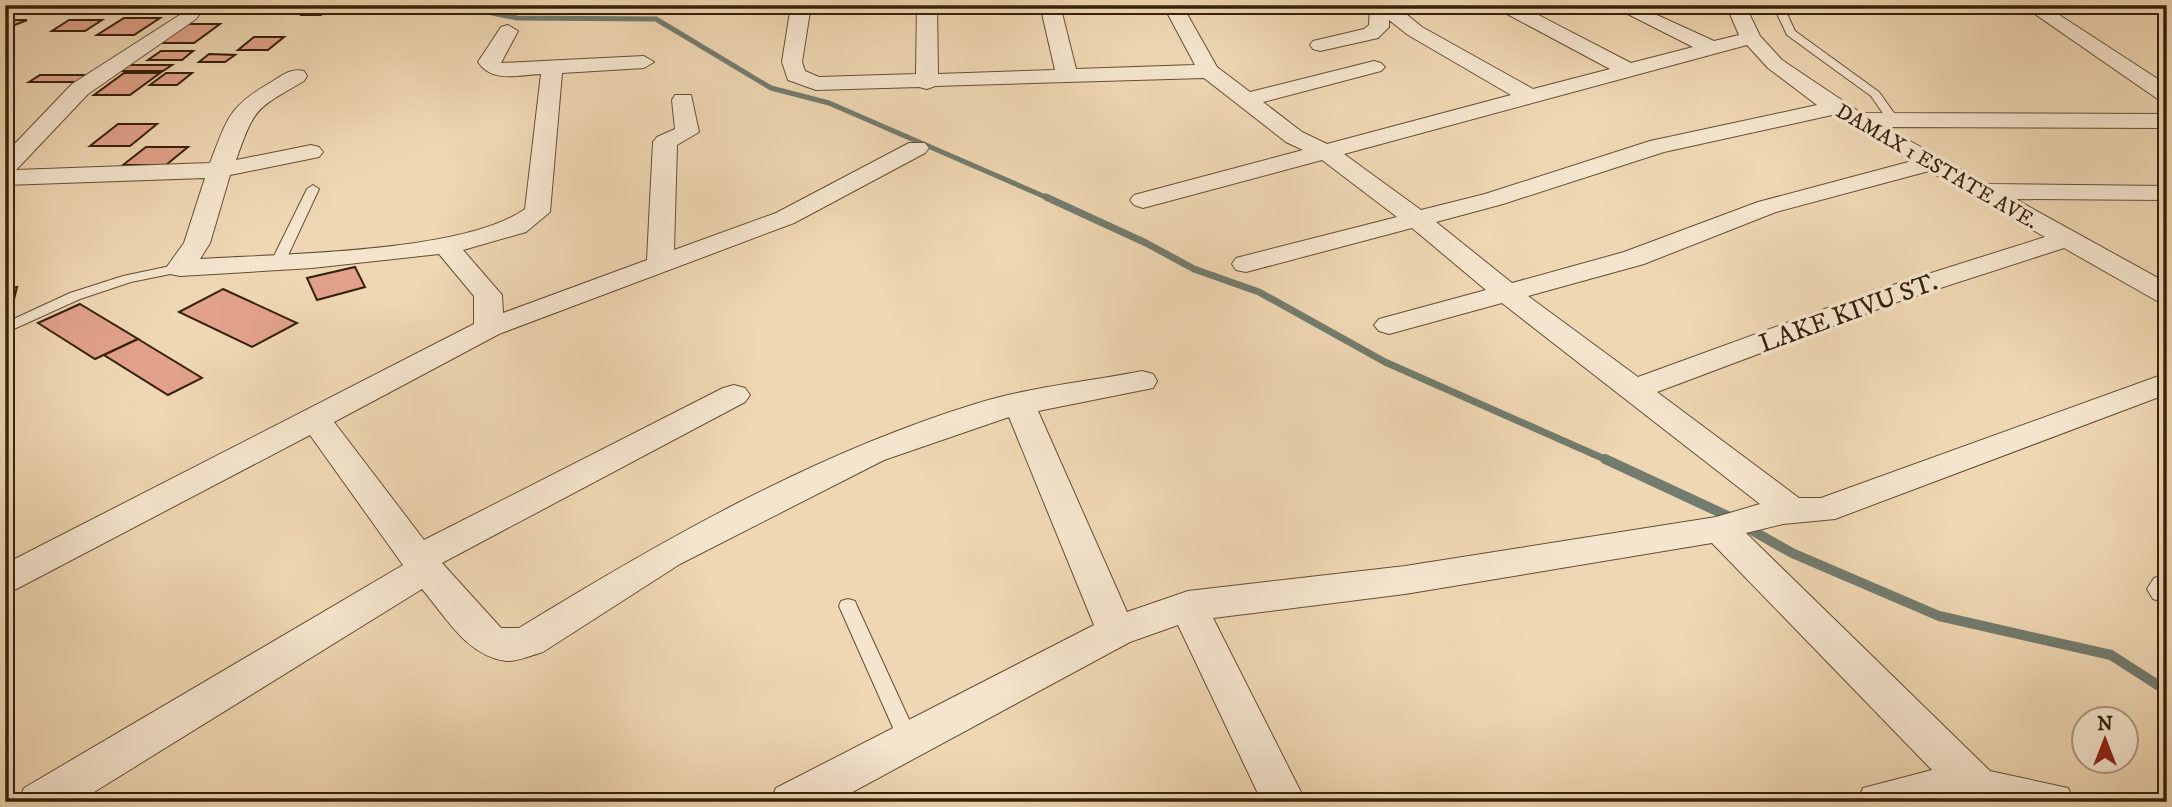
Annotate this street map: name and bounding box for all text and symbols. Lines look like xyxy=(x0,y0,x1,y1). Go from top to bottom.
street label: DAMAX 1 ESTATE AVE. xyxy=(1831,98,2042,235)
street label: LAKE KIVU ST. xyxy=(1755,266,1942,361)
north arrow xyxy=(2070,706,2140,776)
text: N xyxy=(2097,713,2113,736)

